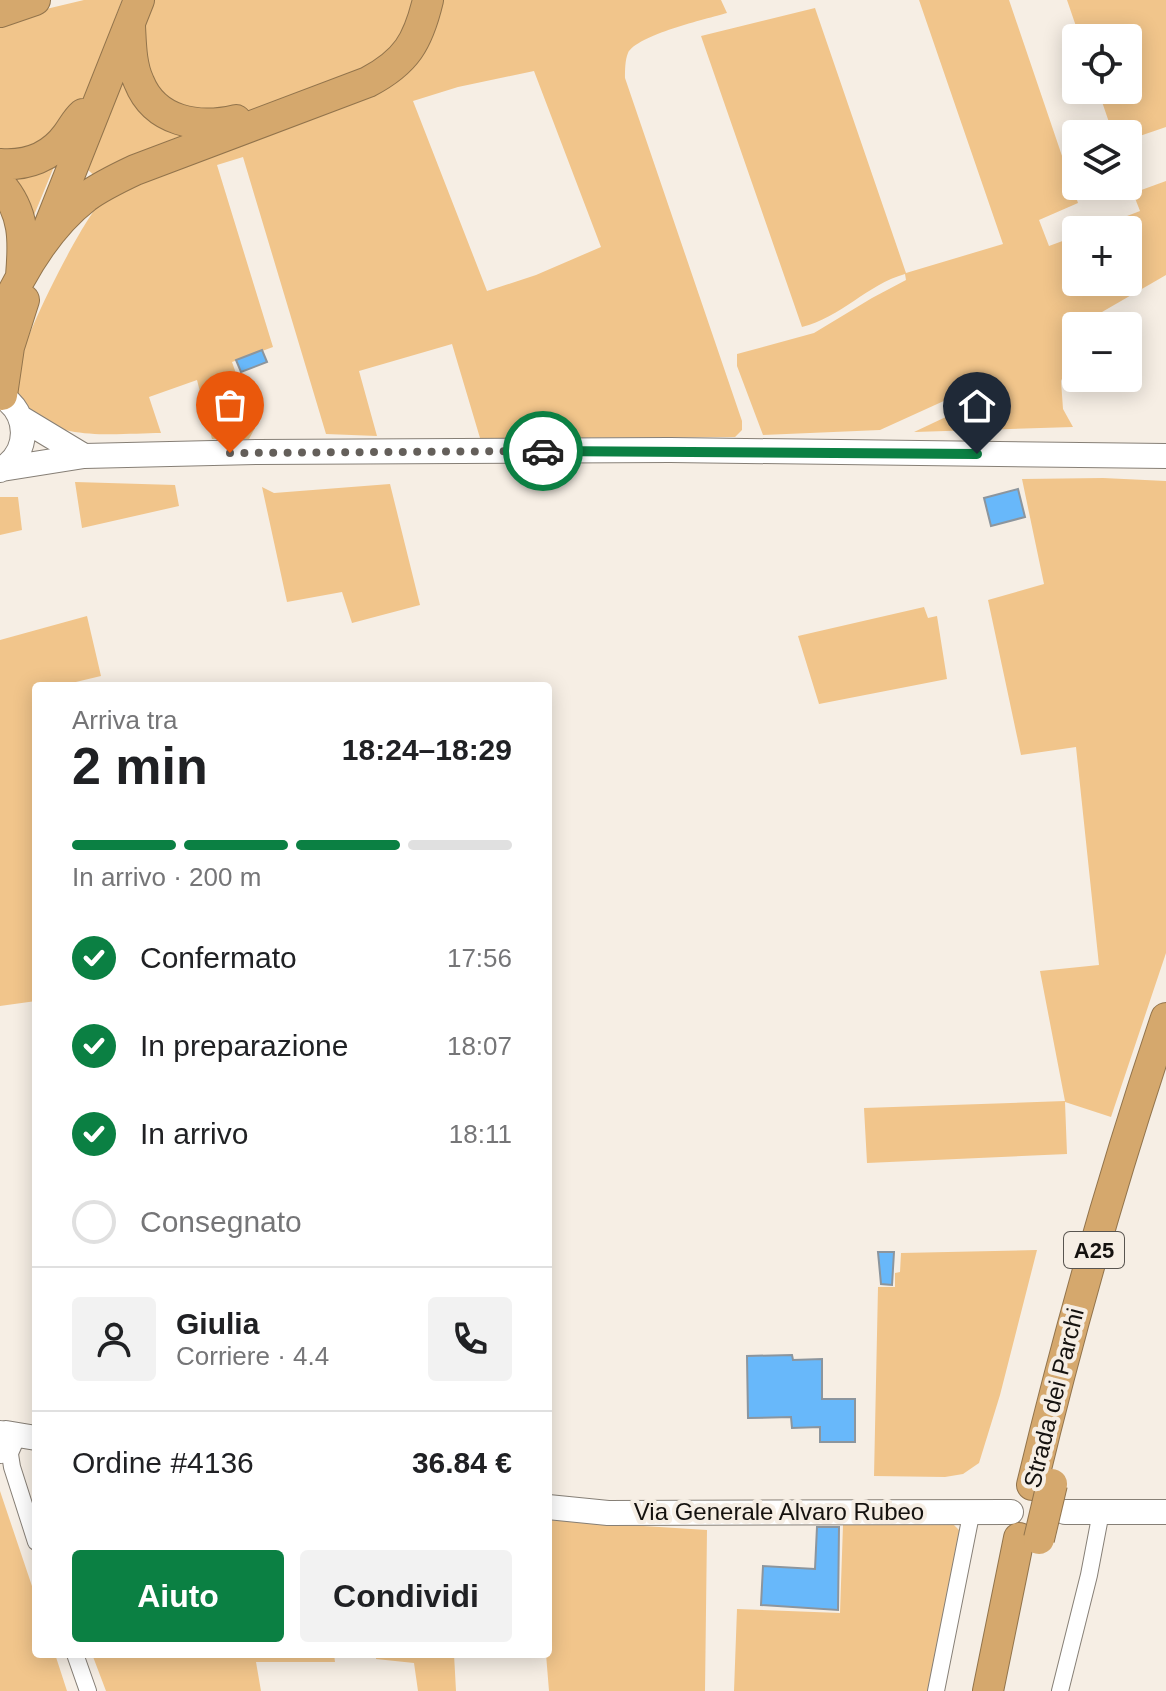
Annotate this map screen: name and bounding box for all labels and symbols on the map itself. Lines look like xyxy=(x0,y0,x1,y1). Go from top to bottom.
pin xyxy=(196,371,264,453)
pin xyxy=(943,372,1011,454)
courier xyxy=(503,411,583,491)
road number: A25 xyxy=(1064,1232,1124,1268)
street label: Strada dei Parchi xyxy=(1018,1305,1089,1490)
street label: Via Generale Alvaro Rubeo xyxy=(634,1498,924,1525)

